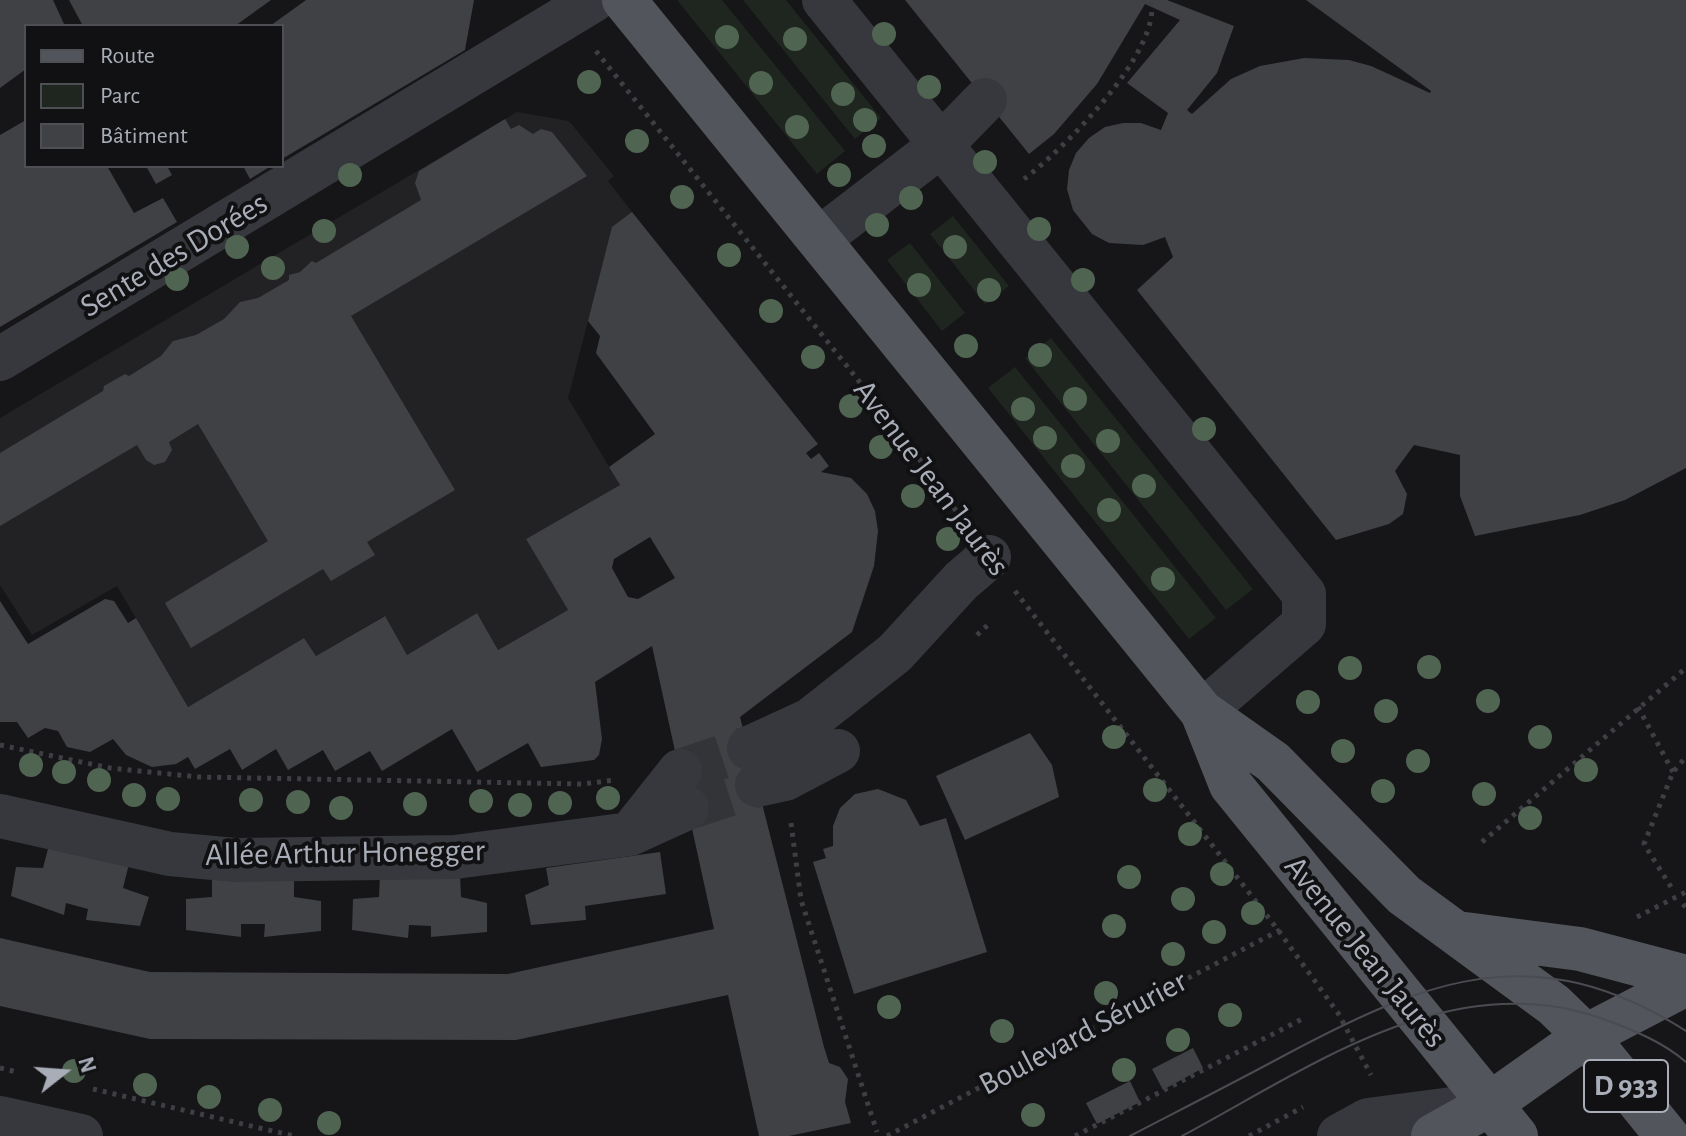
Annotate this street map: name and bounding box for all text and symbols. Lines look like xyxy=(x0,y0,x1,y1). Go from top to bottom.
legend xyxy=(24,24,284,168)
text: Route xyxy=(100,44,155,68)
text: Parc xyxy=(100,84,140,108)
text: Bâtiment xyxy=(100,124,188,148)
street label: Sente des Dorées xyxy=(73,184,275,326)
street label: Avenue Jean Jaurès xyxy=(845,372,1017,584)
street label: Allée Arthur Honegger xyxy=(205,831,485,875)
street label: Avenue Jean Jaurès xyxy=(1276,848,1454,1056)
street label: Boulevard Sérurier xyxy=(972,962,1194,1104)
north arrow xyxy=(24,1032,104,1112)
text: N xyxy=(74,1054,100,1076)
road number: D 933 xyxy=(1584,1060,1668,1112)

